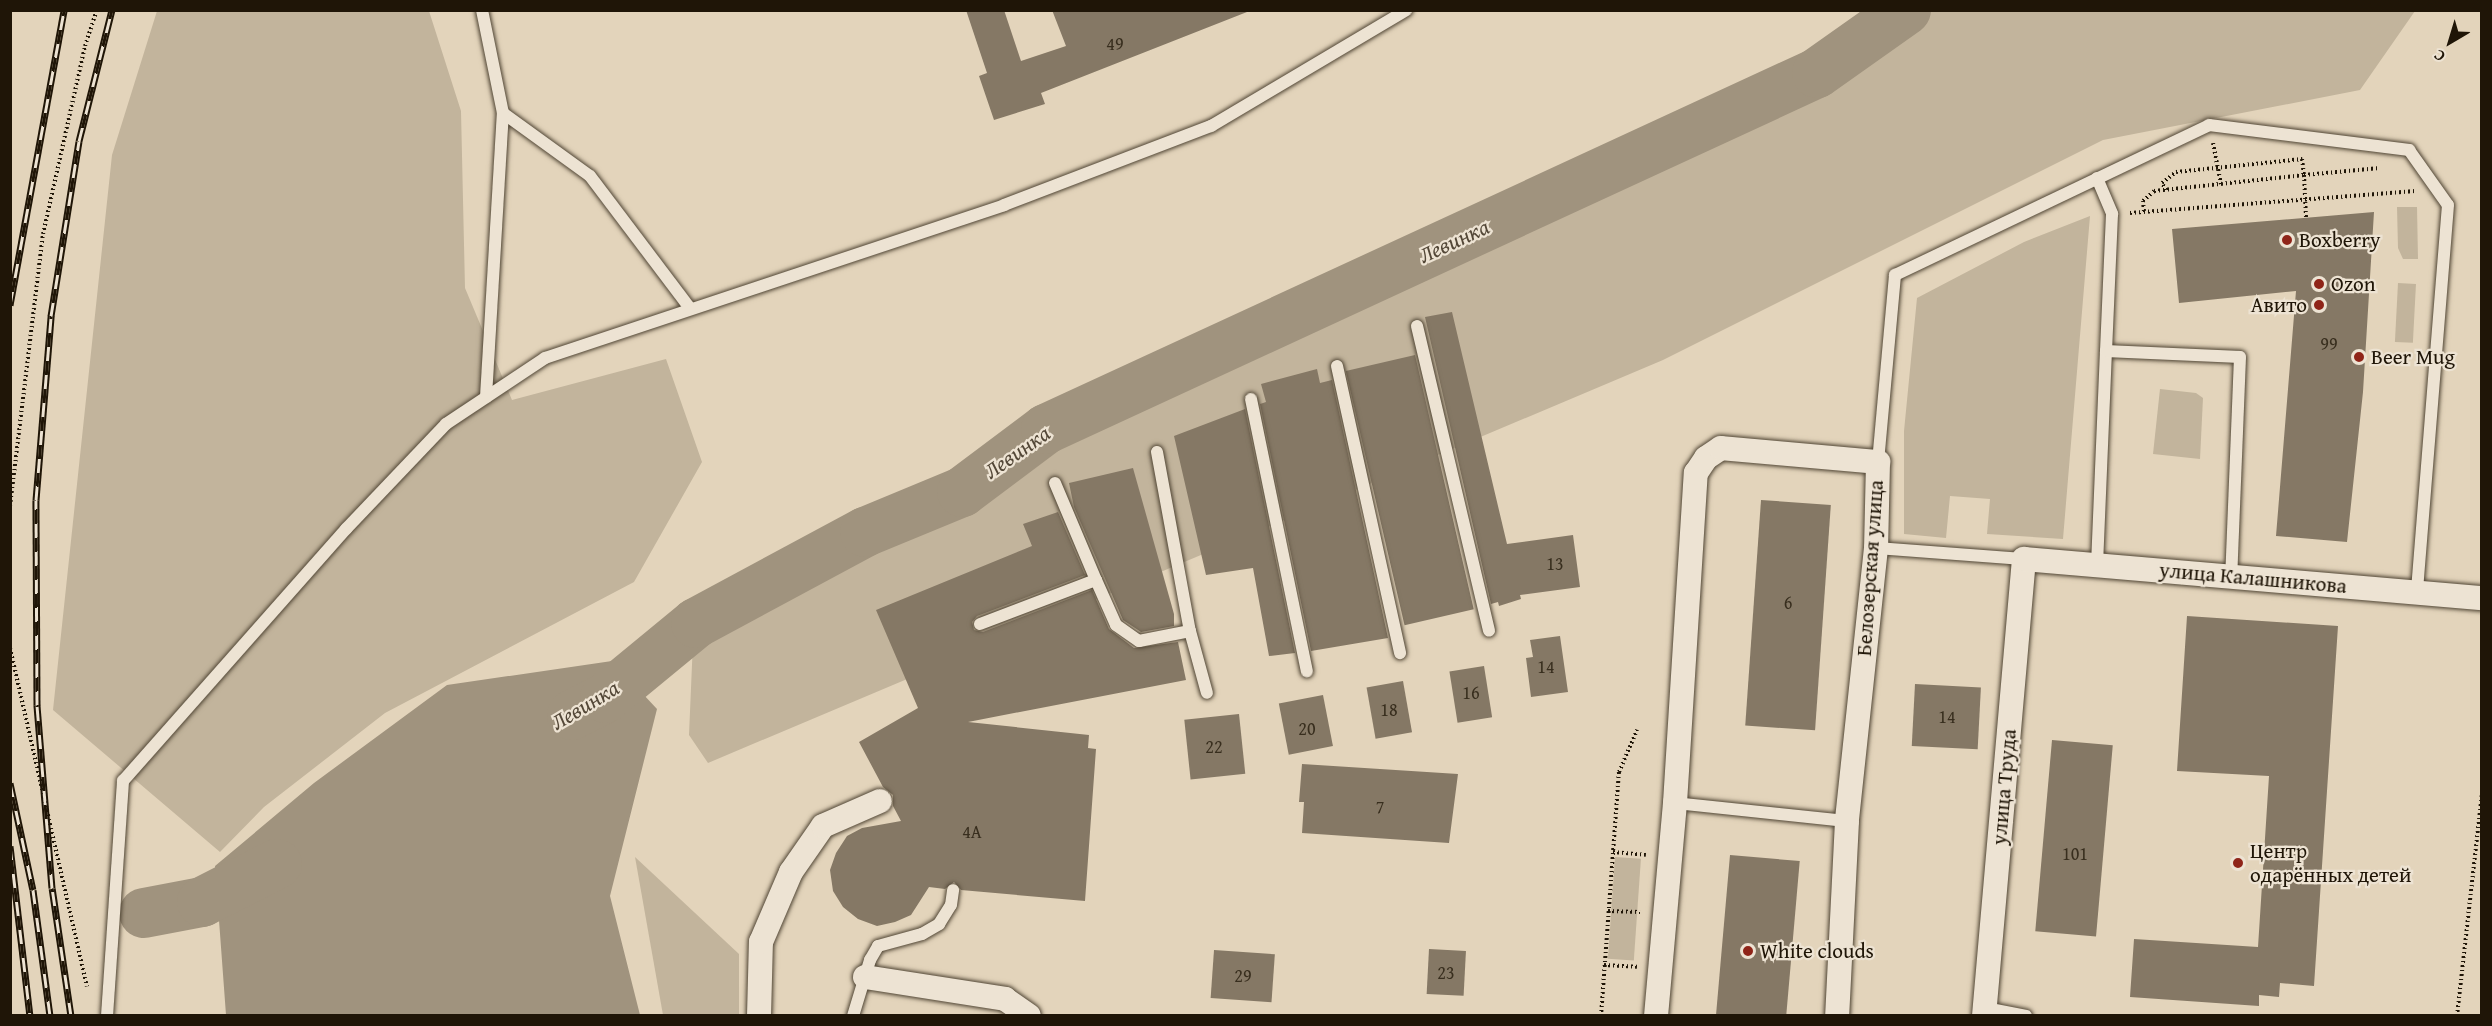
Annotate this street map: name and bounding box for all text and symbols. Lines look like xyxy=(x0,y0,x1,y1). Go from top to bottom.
north arrow xyxy=(2420,12,2480,72)
house number: 49 xyxy=(1106,33,1124,55)
text: С xyxy=(2428,44,2450,68)
water label: Левинка xyxy=(1415,213,1493,269)
place label: Boxberry xyxy=(2299,227,2380,253)
marker: Boxberry xyxy=(2280,233,2294,247)
place label: Ozon xyxy=(2331,271,2375,297)
marker: Ozon xyxy=(2312,277,2326,291)
place label: Авито xyxy=(2251,292,2307,318)
marker: Авито xyxy=(2312,298,2326,312)
house number: 99 xyxy=(2320,333,2338,355)
place label: Beer Mug xyxy=(2371,344,2455,370)
marker: Beer Mug xyxy=(2352,350,2366,364)
water label: Левинка xyxy=(979,420,1055,484)
street label: Белозерская улица xyxy=(1851,479,1889,657)
house number: 13 xyxy=(1546,553,1564,575)
street label: улица Калашникова xyxy=(2158,557,2348,599)
house number: 6 xyxy=(1784,592,1792,614)
house number: 14 xyxy=(1537,656,1555,678)
water label: Левинка xyxy=(546,675,624,735)
house number: 16 xyxy=(1462,682,1480,704)
house number: 18 xyxy=(1380,699,1398,721)
house number: 14 xyxy=(1938,706,1956,728)
house number: 20 xyxy=(1298,718,1316,740)
street label: улица Труда xyxy=(1986,728,2022,846)
house number: 22 xyxy=(1205,736,1223,758)
house number: 7 xyxy=(1376,796,1384,818)
house number: 4А xyxy=(962,821,982,843)
place label: Центр одарённых детей xyxy=(2250,838,2411,888)
house number: 101 xyxy=(2062,843,2088,865)
marker: Центр одарённых детей xyxy=(2231,856,2245,870)
place label: White clouds xyxy=(1760,938,1874,964)
marker: White clouds xyxy=(1741,944,1755,958)
house number: 23 xyxy=(1437,962,1455,984)
house number: 29 xyxy=(1234,965,1252,987)

